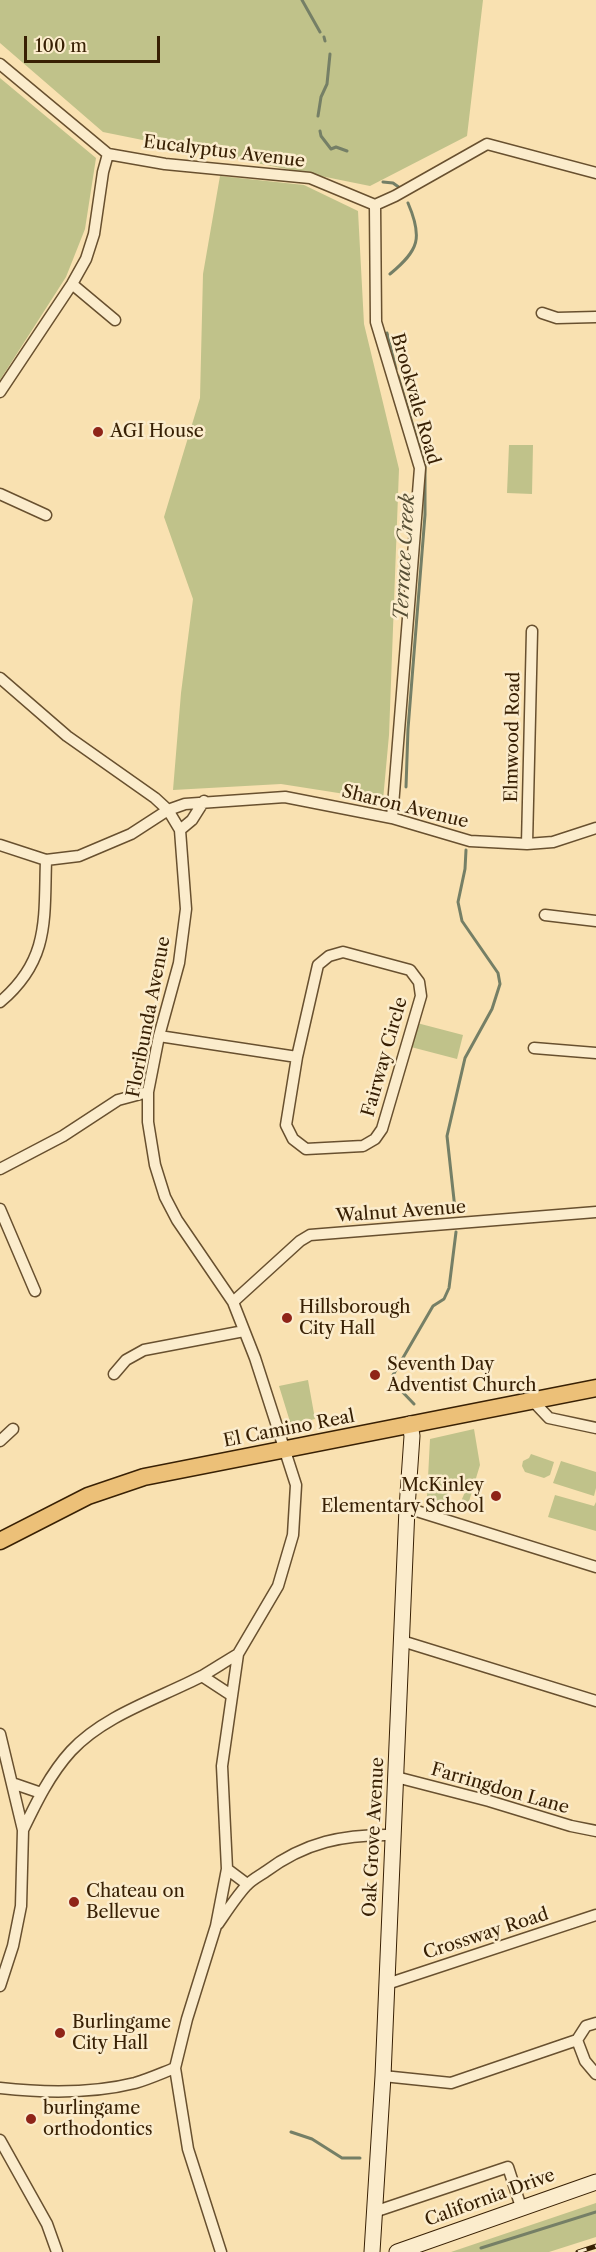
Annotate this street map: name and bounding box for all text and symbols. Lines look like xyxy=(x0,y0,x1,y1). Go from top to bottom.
scale bar xyxy=(27,24,164,62)
text: 100 m xyxy=(35,35,87,57)
street label: Eucalyptus Avenue xyxy=(142,131,306,173)
street label: Brookvale Road xyxy=(386,331,444,467)
place label: AGI House xyxy=(110,421,204,443)
marker: AGI House xyxy=(91,425,105,439)
water label: Terrace Creek xyxy=(390,493,420,621)
street label: Elmwood Road xyxy=(501,671,525,803)
street label: Sharon Avenue xyxy=(339,781,471,833)
street label: Floribunda Avenue xyxy=(123,935,175,1099)
street label: Fairway Circle xyxy=(358,995,412,1119)
street label: Walnut Avenue xyxy=(335,1197,467,1227)
place label: Hillsborough City Hall xyxy=(299,1297,411,1340)
marker: Hillsborough City Hall xyxy=(280,1311,294,1325)
place label: Seventh Day Adventist Church xyxy=(387,1354,536,1396)
marker: Seventh Day Adventist Church xyxy=(368,1368,382,1382)
street label: El Camino Real xyxy=(222,1406,356,1452)
place label: McKinley Elementary School xyxy=(321,1475,484,1518)
marker: McKinley Elementary School xyxy=(489,1489,503,1503)
street label: Oak Grove Avenue xyxy=(359,1756,389,1918)
street label: Farringdon Lane xyxy=(429,1759,571,1819)
place label: Chateau on Bellevue xyxy=(86,1881,185,1924)
marker: Chateau on Bellevue xyxy=(67,1895,81,1909)
street label: Crossway Road xyxy=(421,1904,551,1964)
place label: Burlingame City Hall xyxy=(72,2012,171,2054)
marker: Burlingame City Hall xyxy=(53,2026,67,2040)
place label: burlingame orthodontics xyxy=(43,2098,153,2140)
marker: burlingame orthodontics xyxy=(24,2112,38,2126)
street label: California Drive xyxy=(422,2164,558,2232)

